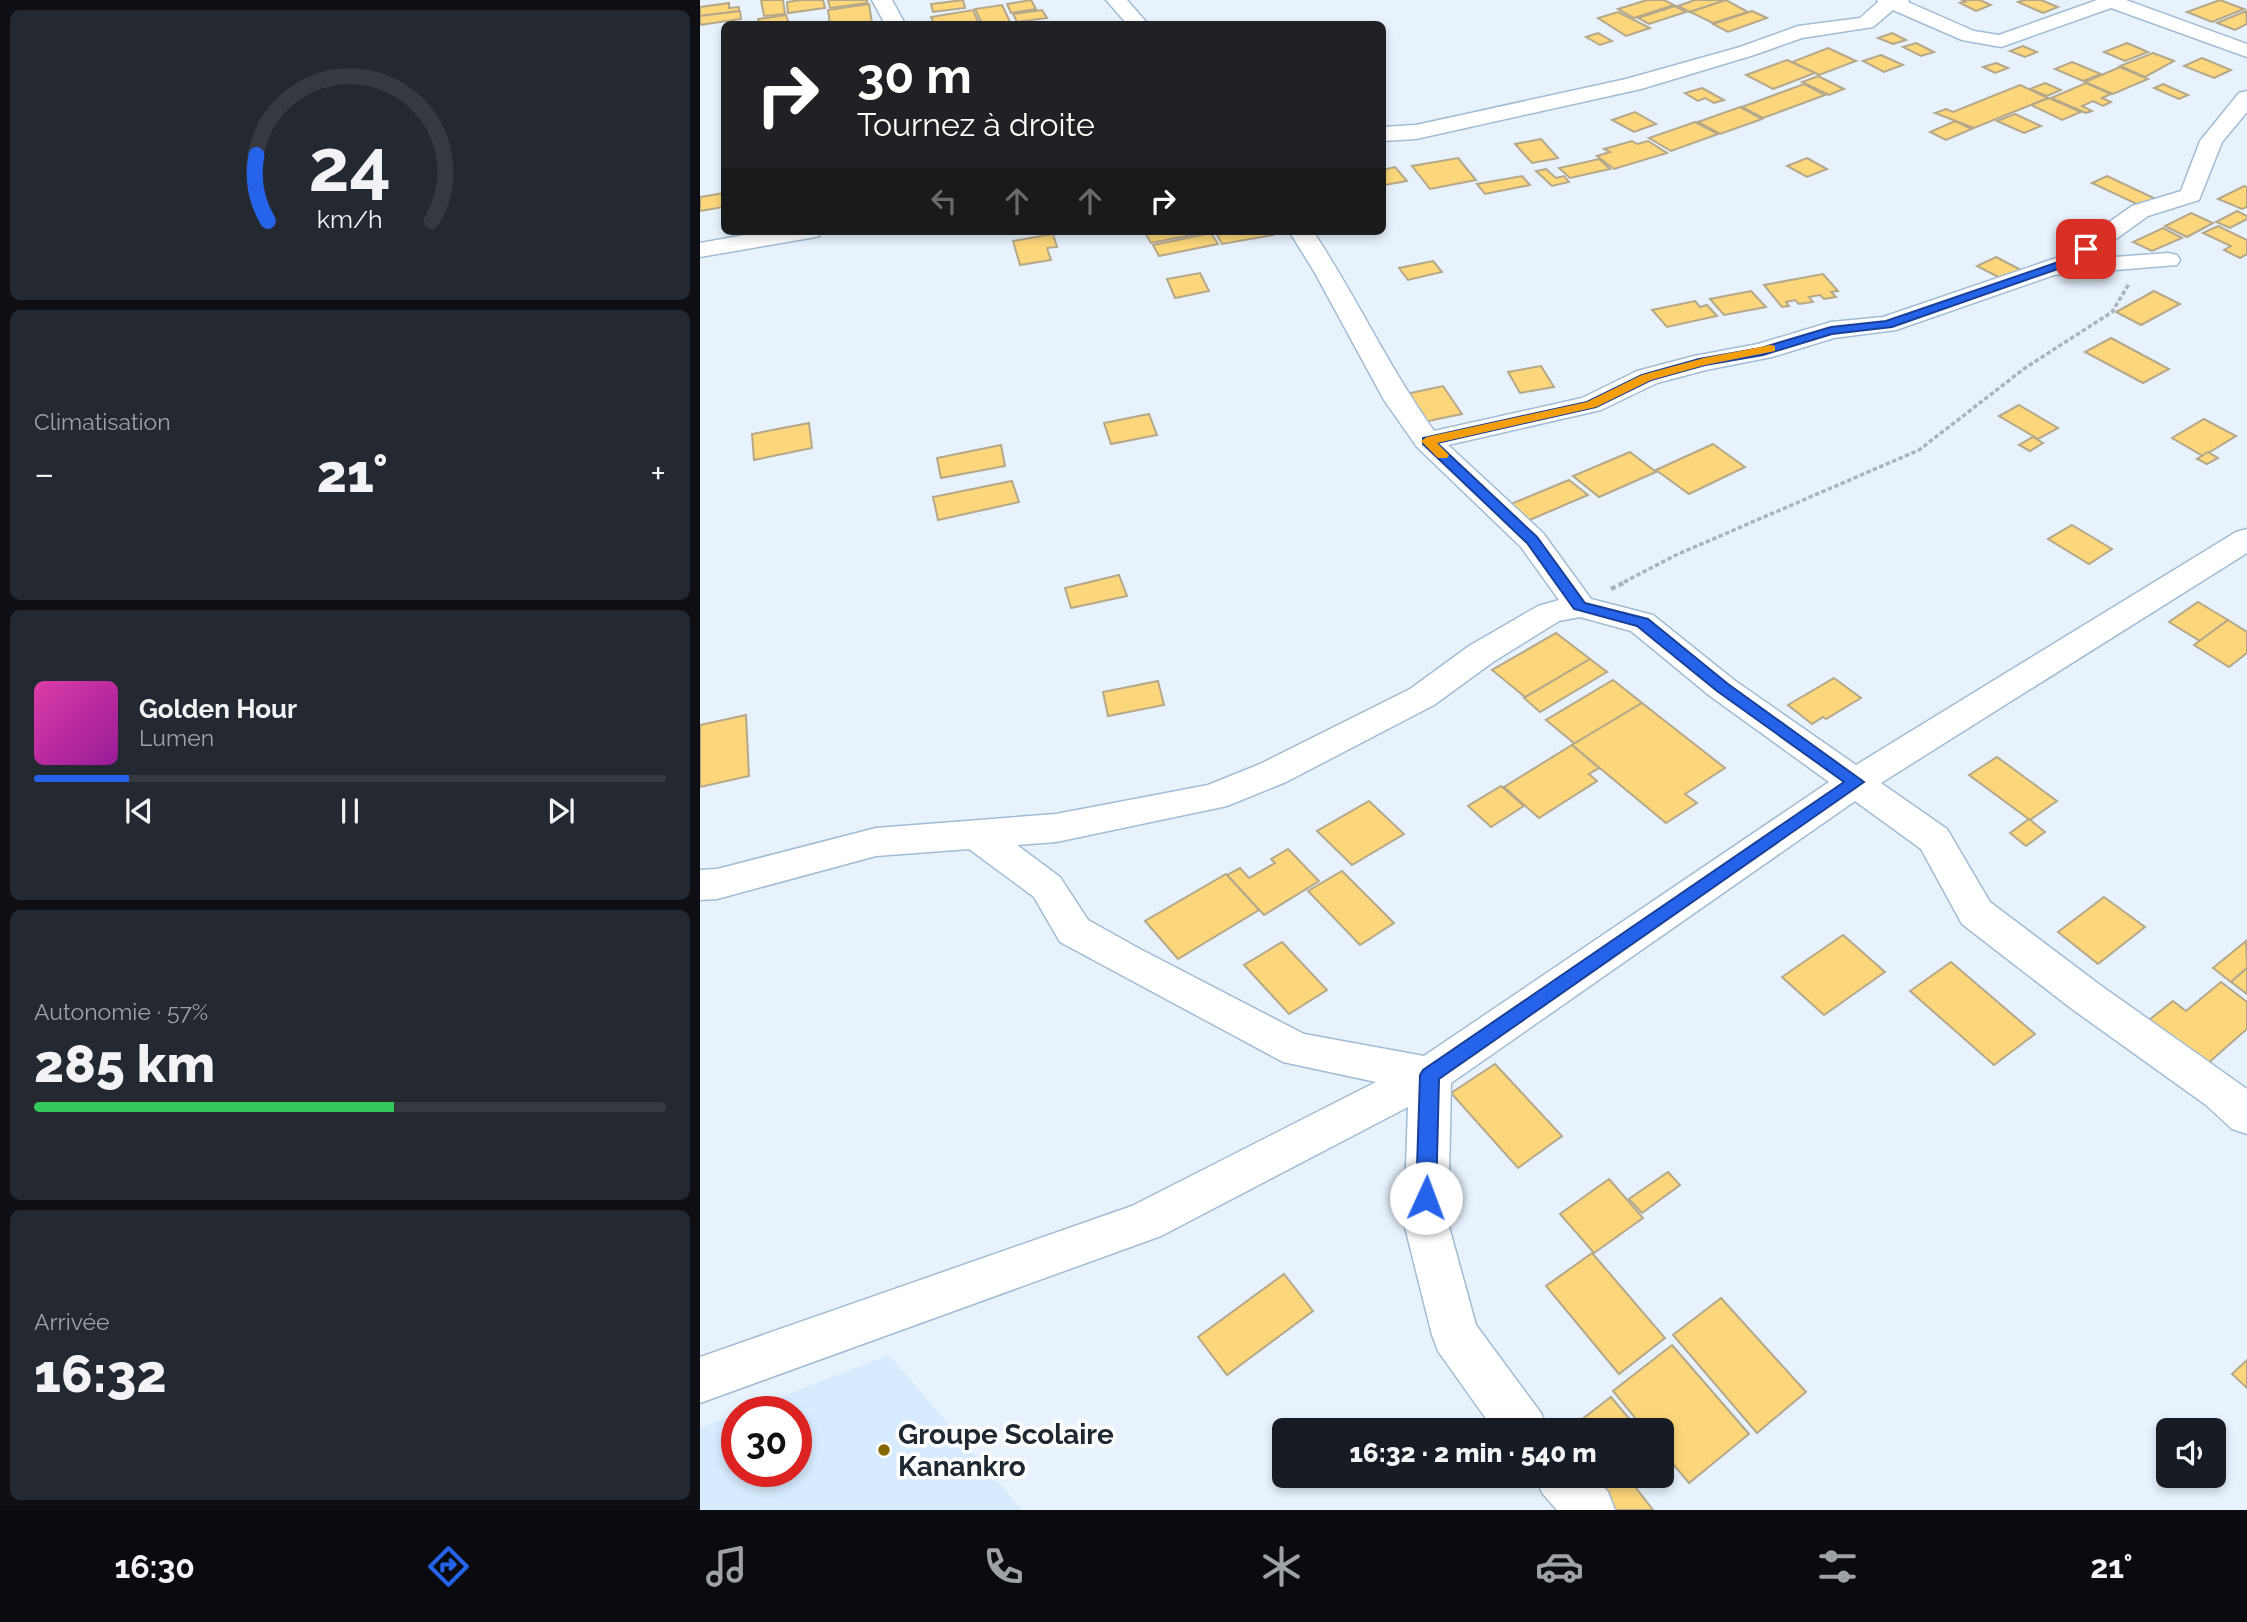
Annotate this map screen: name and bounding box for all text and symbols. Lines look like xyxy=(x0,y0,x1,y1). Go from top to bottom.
text: 30 m xyxy=(857,47,972,104)
icon: right xyxy=(742,49,833,140)
text: Tournez à droite xyxy=(857,106,1095,143)
text: 24 xyxy=(309,123,391,208)
icon: left xyxy=(925,182,963,220)
icon: ahead xyxy=(998,182,1036,220)
icon: ahead xyxy=(1071,182,1109,220)
icon: right xyxy=(1144,182,1182,220)
text: km/h xyxy=(317,204,383,234)
pin xyxy=(2056,219,2116,279)
icon: arrive xyxy=(2067,230,2105,268)
text: Climatisation xyxy=(34,408,171,435)
text: 21° xyxy=(317,443,388,504)
text: − xyxy=(34,451,54,496)
text: + xyxy=(650,451,666,496)
text: Golden Hour xyxy=(139,694,297,724)
text: Lumen xyxy=(139,724,214,751)
icon: previous xyxy=(120,792,158,830)
icon: pause xyxy=(331,792,369,830)
icon: next xyxy=(542,792,580,830)
text: Autonomie · 57% xyxy=(34,998,208,1025)
text: 285 km xyxy=(34,1033,215,1094)
position arrow xyxy=(1389,1161,1463,1235)
text: Arrivée xyxy=(34,1308,110,1335)
text: 16:32 xyxy=(34,1343,167,1404)
speed limit sign: 30 xyxy=(721,1396,812,1487)
place label: Groupe Scolaire Kanankro xyxy=(898,1418,1114,1483)
map controls xyxy=(2156,1418,2226,1488)
button: sound xyxy=(2156,1418,2226,1488)
text: 16:32 · 2 min · 540 m xyxy=(1349,1438,1597,1468)
marker: Groupe Scolaire Kanankro xyxy=(876,1442,892,1458)
icon: directions xyxy=(424,1542,473,1591)
icon: music xyxy=(702,1542,751,1591)
icon: phone xyxy=(979,1542,1028,1591)
icon: climate xyxy=(1257,1542,1306,1591)
icon: car xyxy=(1535,1542,1584,1591)
icon: filters xyxy=(1813,1542,1862,1591)
text: 16:30 xyxy=(114,1548,195,1585)
text: 21° xyxy=(2090,1548,2133,1585)

